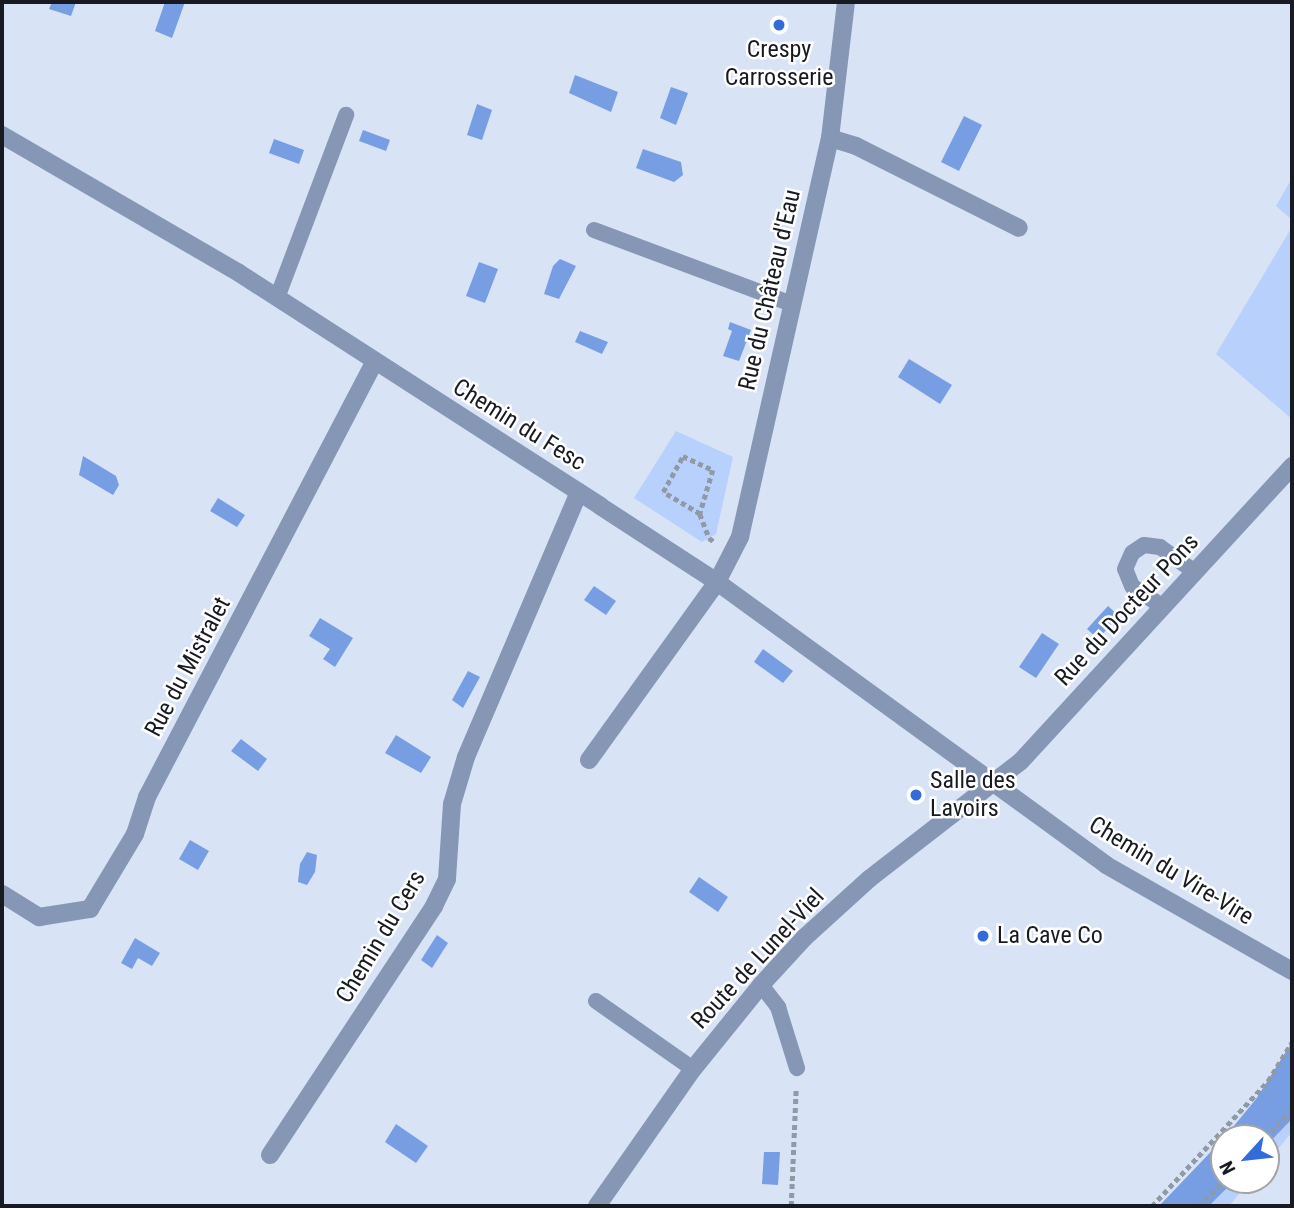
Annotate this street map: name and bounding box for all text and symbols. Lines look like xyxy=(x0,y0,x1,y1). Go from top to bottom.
marker: Crespy Carrosserie xyxy=(771,17,787,33)
place label: Crespy Carrosserie xyxy=(725,36,833,92)
street label: Rue du Château d'Eau xyxy=(733,187,807,393)
street label: Chemin du Fesc xyxy=(447,373,591,477)
street label: Rue du Docteur Pons xyxy=(1049,528,1205,692)
street label: Rue du Mistralet xyxy=(139,592,237,742)
place label: Salle des Lavoirs xyxy=(930,767,1016,823)
marker: Salle des Lavoirs xyxy=(908,787,924,803)
street label: Chemin du Vire-Vire xyxy=(1084,811,1258,931)
street label: Chemin du Cers xyxy=(330,866,432,1008)
street label: Route de Lunel-Viel xyxy=(686,883,830,1035)
place label: La Cave Co xyxy=(997,922,1103,950)
marker: La Cave Co xyxy=(975,928,991,944)
north arrow xyxy=(1210,1124,1280,1194)
text: N xyxy=(1215,1157,1241,1178)

